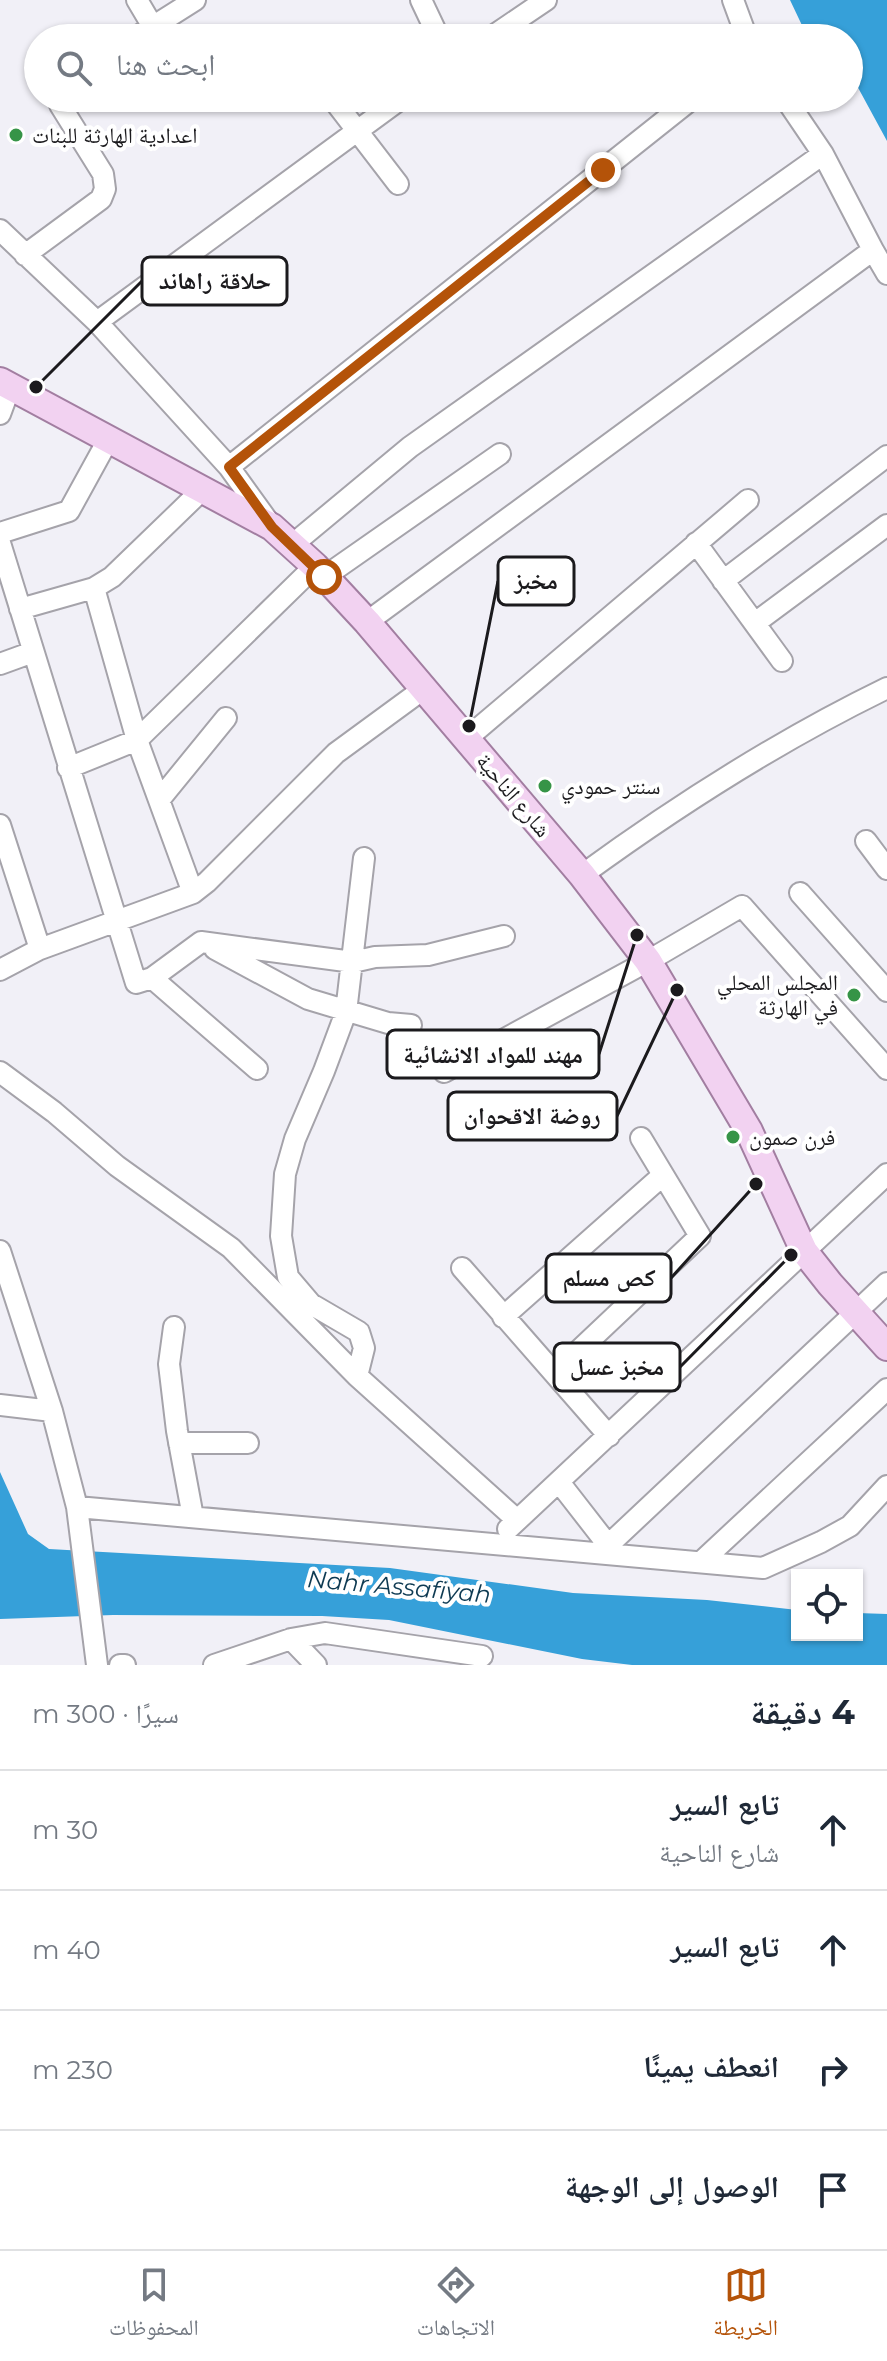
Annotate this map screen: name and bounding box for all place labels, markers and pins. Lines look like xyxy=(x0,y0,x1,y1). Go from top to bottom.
place label: اعدادية الهارثة للبنات xyxy=(32,122,197,149)
marker: اعدادية الهارثة للبنات xyxy=(7,126,25,144)
callout: حلاقة راهاند xyxy=(142,257,287,305)
callout: مخبز xyxy=(498,557,574,605)
place label: سنتر حمودي xyxy=(561,773,661,804)
marker: سنتر حمودي xyxy=(536,777,554,795)
place label: المجلس المحلي في الهارثة xyxy=(717,969,838,1025)
marker: المجلس المحلي في الهارثة xyxy=(845,986,863,1004)
callout: مهند للمواد الانشائية xyxy=(387,1030,599,1078)
callout: روضة الاقحوان xyxy=(448,1092,617,1140)
place label: فرن صمون xyxy=(749,1124,835,1151)
marker: فرن صمون xyxy=(724,1128,742,1146)
callout: كص مسلم xyxy=(546,1254,671,1302)
callout: مخبز عسل xyxy=(554,1343,680,1391)

